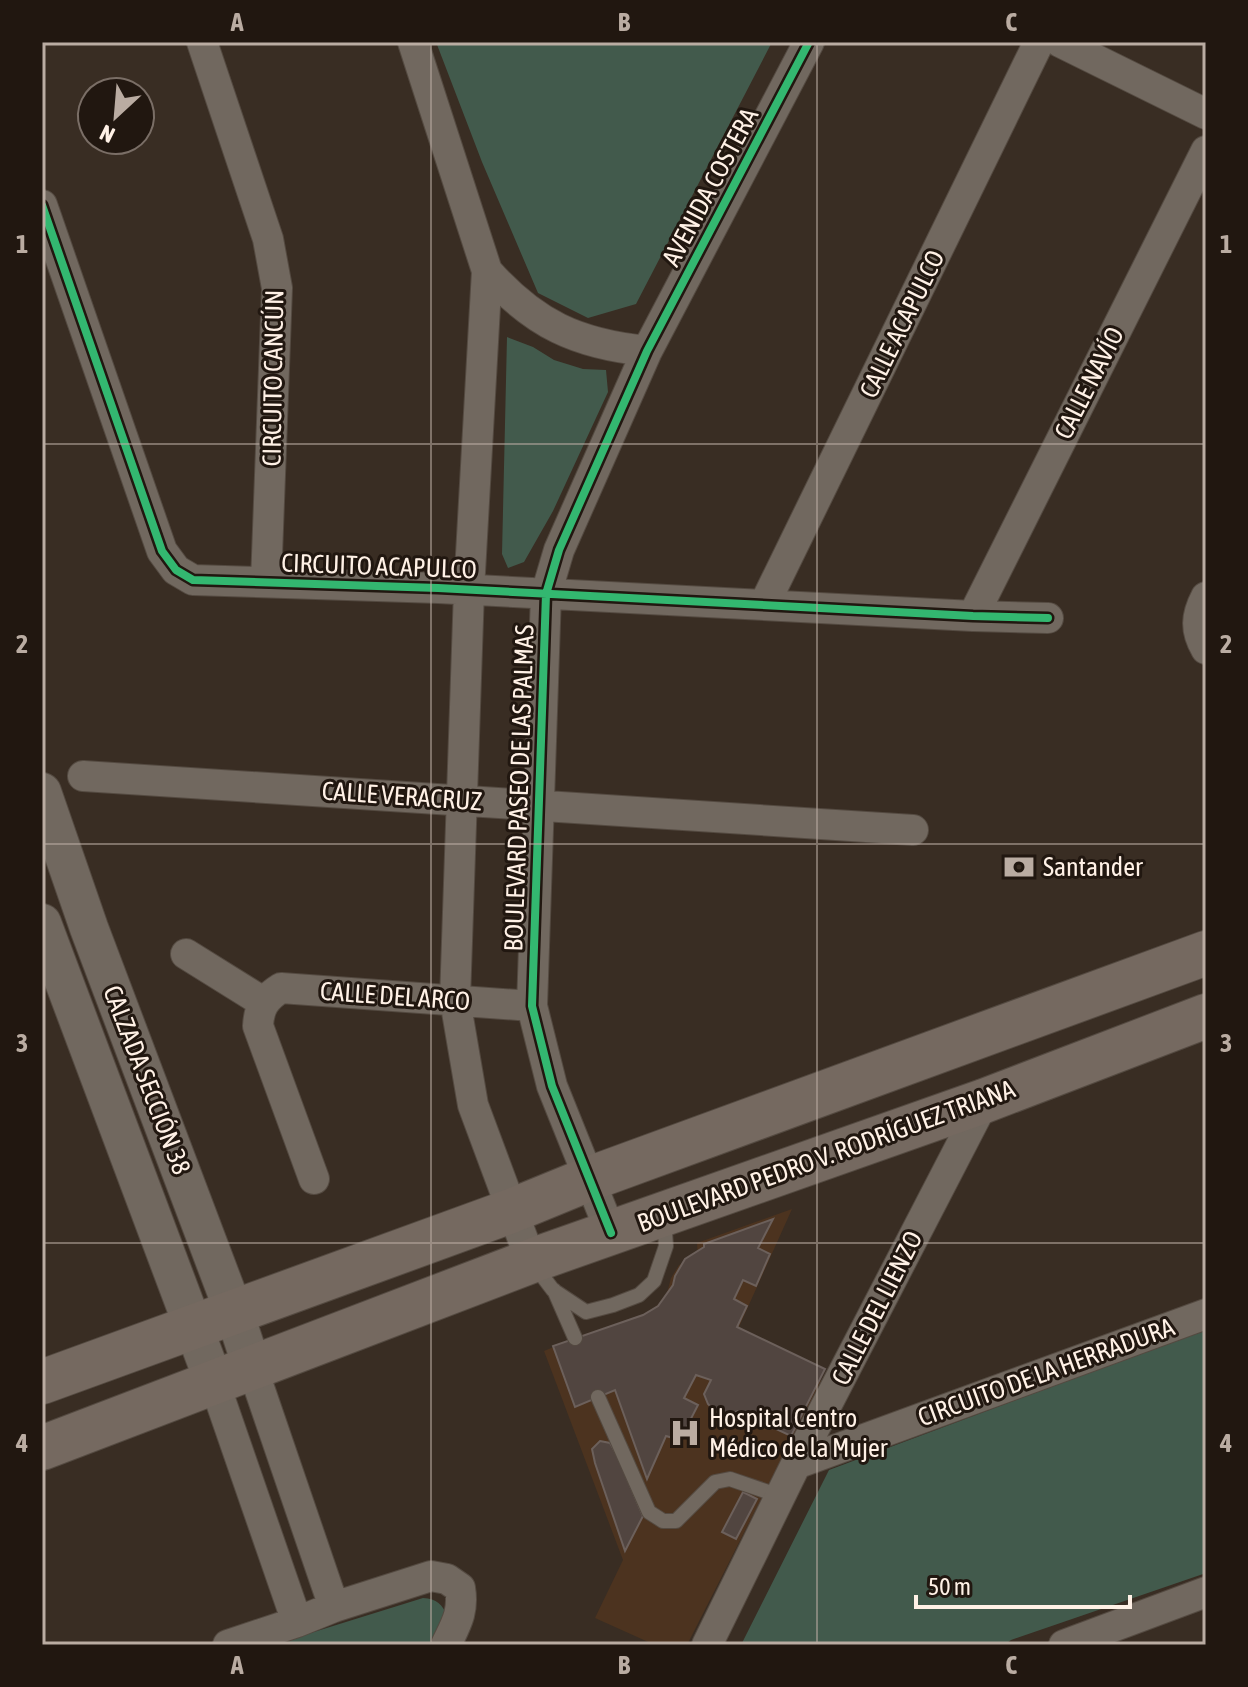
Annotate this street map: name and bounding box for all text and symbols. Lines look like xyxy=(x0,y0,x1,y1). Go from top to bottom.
text: A xyxy=(230,7,244,37)
text: B xyxy=(618,7,631,37)
text: C xyxy=(1005,7,1017,37)
north arrow xyxy=(76,76,156,156)
street label: AVENIDA COSTERA xyxy=(656,103,764,271)
text: N xyxy=(96,119,119,149)
text: 1 xyxy=(16,229,28,259)
text: 1 xyxy=(1220,229,1232,259)
street label: CALLE ACAPULCO xyxy=(853,245,951,403)
street label: CIRCUITO CANCÚN xyxy=(256,289,290,467)
street label: CALLE NAVÍO xyxy=(1048,322,1130,444)
street label: CIRCUITO ACAPULCO xyxy=(281,548,477,584)
street label: BOULEVARD PASEO DE LAS PALMAS xyxy=(498,624,540,952)
text: 2 xyxy=(16,629,28,659)
text: 2 xyxy=(1220,629,1232,659)
street label: CALLE VERACRUZ xyxy=(321,775,483,817)
bank icon: Santander xyxy=(1002,850,1036,884)
place label: Santander xyxy=(1043,852,1143,882)
street label: CALLE DEL ARCO xyxy=(319,976,471,1016)
street label: CALZADA SECCIÓN 38 xyxy=(97,981,197,1179)
text: 3 xyxy=(16,1028,28,1058)
text: 3 xyxy=(1220,1028,1232,1058)
street label: BOULEVARD PEDRO V. RODRÍGUEZ TRIANA xyxy=(633,1074,1019,1238)
street label: CALLE DEL LIENZO xyxy=(825,1226,929,1390)
street label: CIRCUITO DE LA HERRADURA xyxy=(914,1312,1178,1432)
place label: Hospital Centro Médico de la Mujer xyxy=(709,1403,888,1463)
hospital icon: Hospital Centro Médico de la Mujer xyxy=(668,1416,702,1450)
text: 4 xyxy=(15,1428,28,1458)
text: 4 xyxy=(1219,1428,1232,1458)
scale bar xyxy=(916,1559,1130,1609)
text: 50 m xyxy=(928,1573,971,1600)
text: A xyxy=(230,1650,244,1680)
text: B xyxy=(618,1650,631,1680)
text: C xyxy=(1005,1650,1017,1680)

